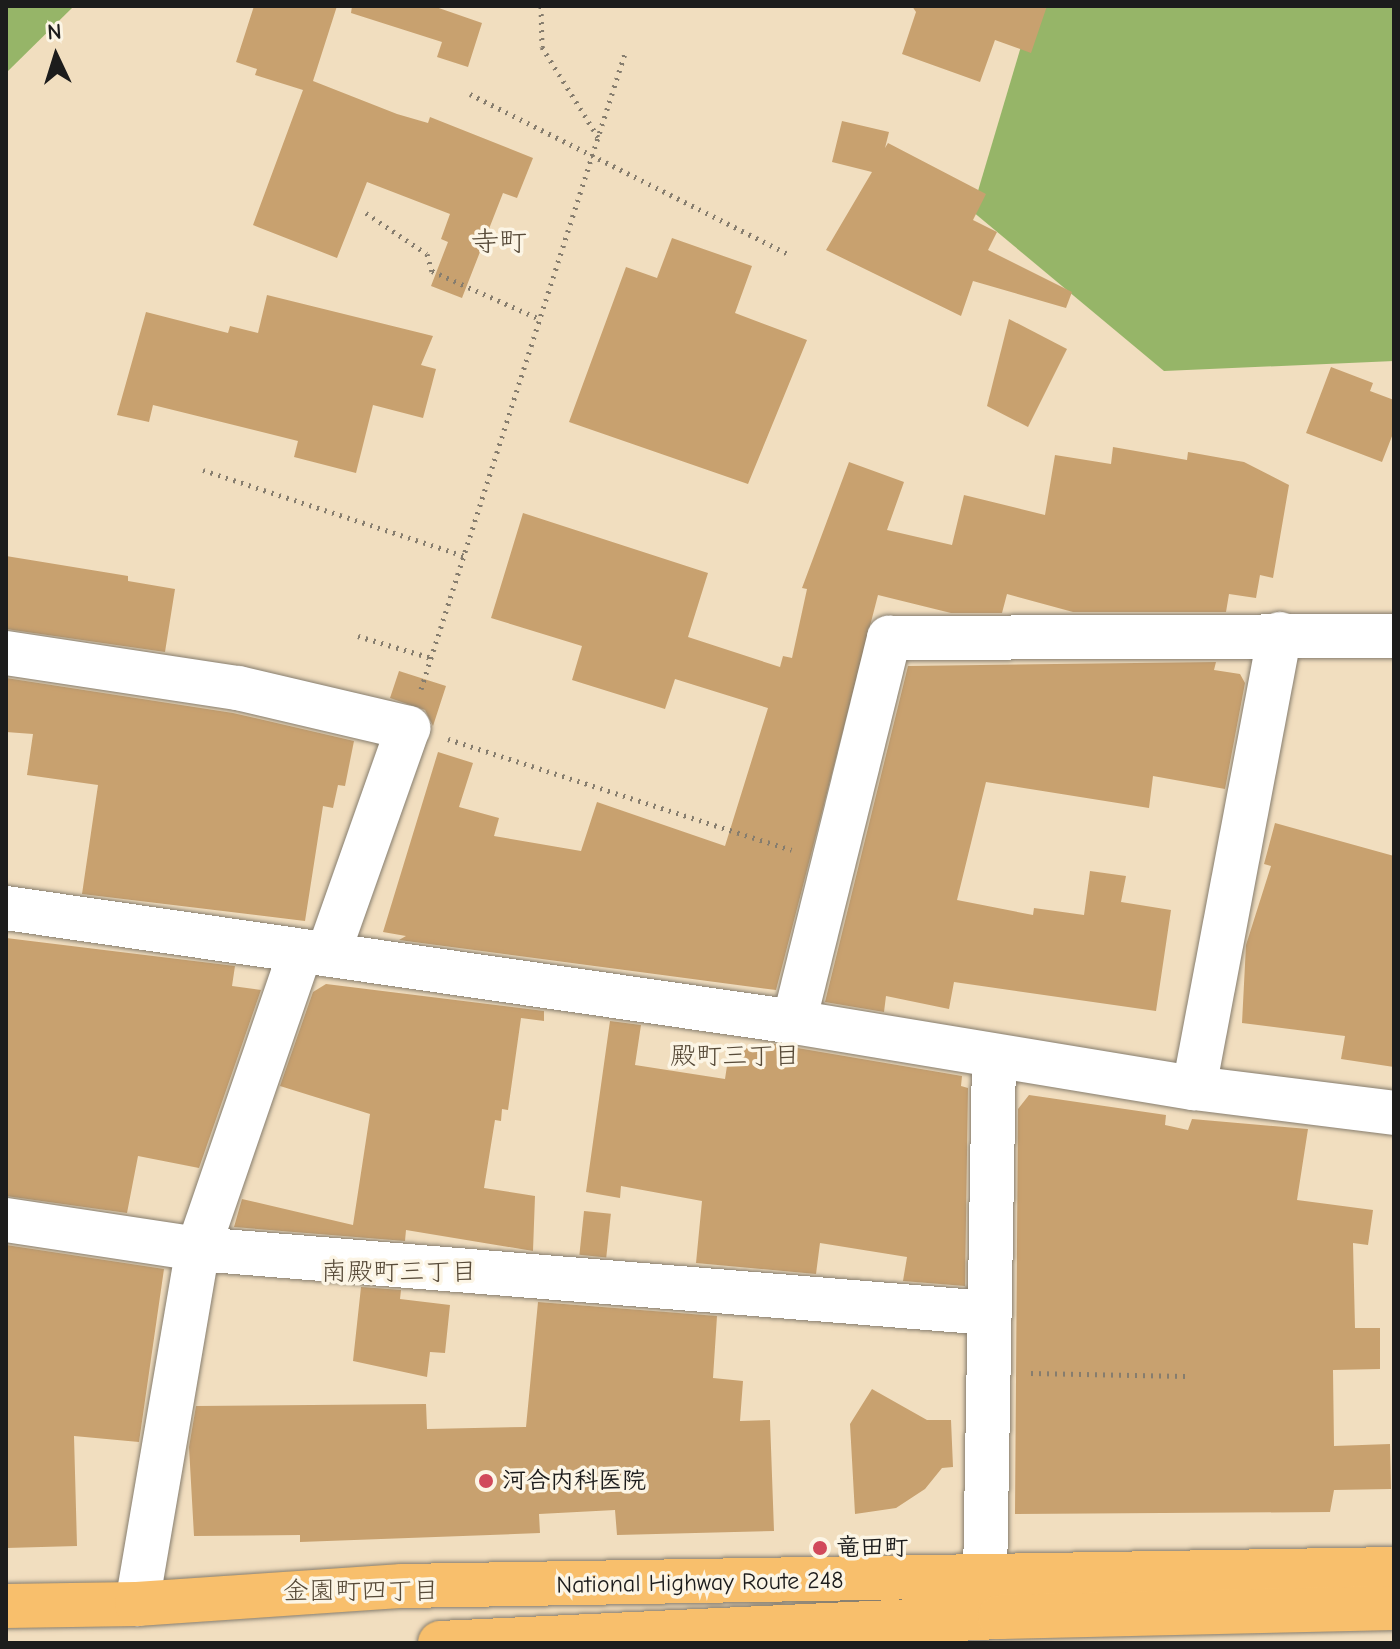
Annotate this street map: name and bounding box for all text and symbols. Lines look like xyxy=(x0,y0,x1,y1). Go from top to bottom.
north arrow xyxy=(16,16,96,96)
text: N xyxy=(46,19,62,46)
district label: 寺町 xyxy=(471,225,527,259)
district label: 殿町三丁目 xyxy=(670,1041,800,1073)
district label: 南殿町三丁目 xyxy=(321,1257,477,1289)
place label: 河合内科医院 xyxy=(502,1467,646,1495)
marker: 河合内科医院 xyxy=(477,1472,495,1490)
place label: 竜田町 xyxy=(836,1534,908,1562)
marker: 竜田町 xyxy=(811,1539,829,1557)
street label: National Highway Route 248 xyxy=(556,1566,844,1600)
district label: 金園町四丁目 xyxy=(283,1576,439,1608)

